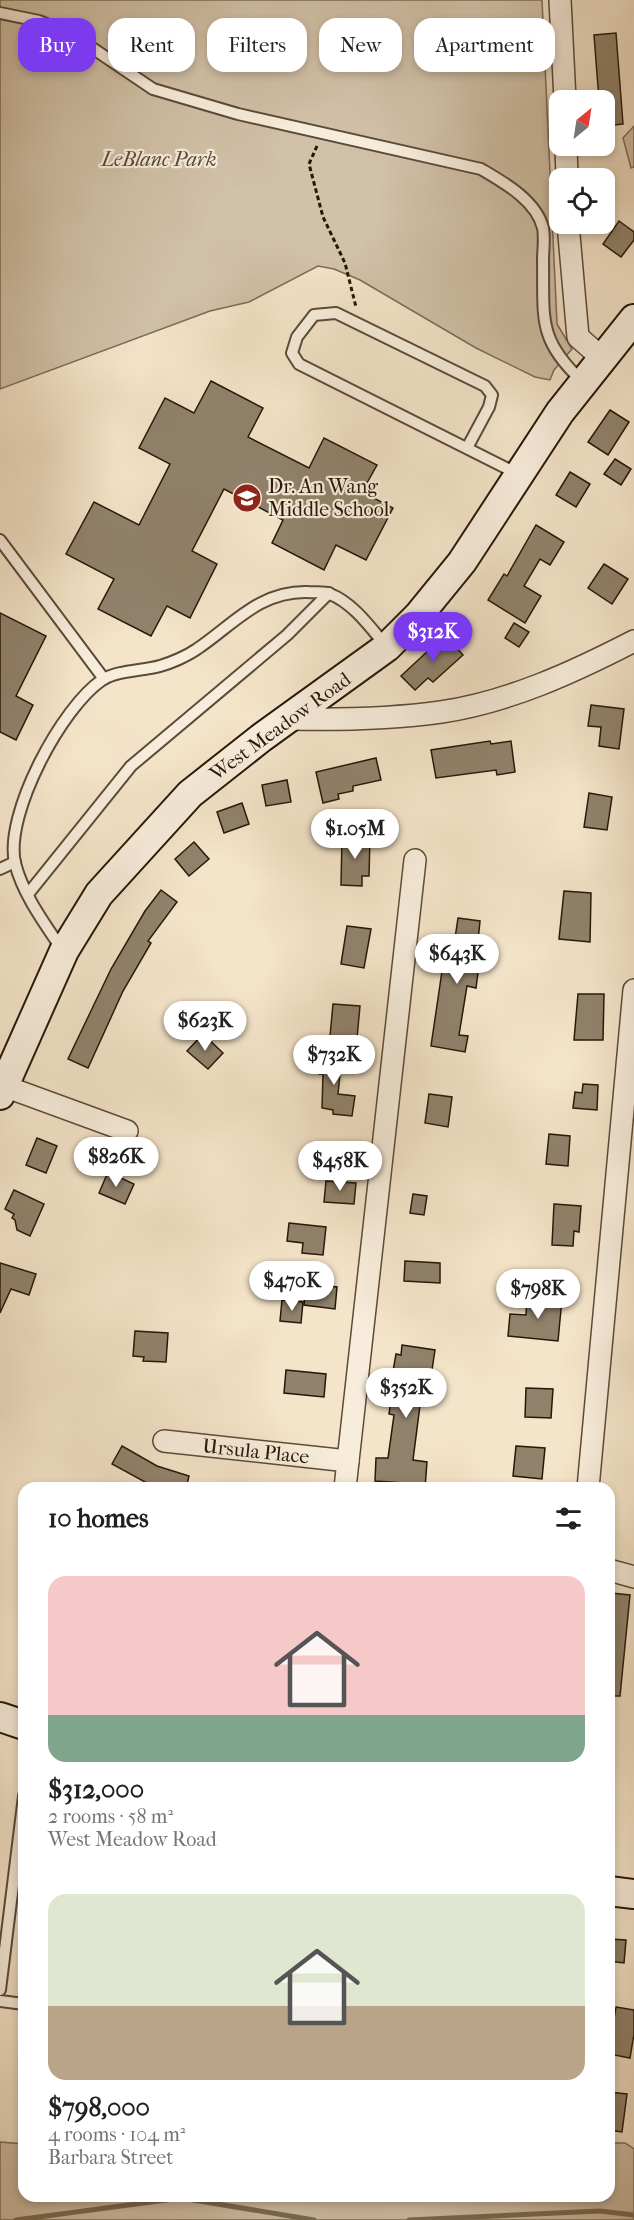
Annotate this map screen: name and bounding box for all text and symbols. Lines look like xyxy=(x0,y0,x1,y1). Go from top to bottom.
chip: Buy xyxy=(18,18,96,72)
chip: Rent xyxy=(108,18,195,72)
chip: Filters xyxy=(207,18,307,72)
chip: New xyxy=(319,18,402,72)
chip: Apartment xyxy=(414,18,555,72)
north arrow xyxy=(549,90,615,156)
map controls xyxy=(549,90,615,234)
park label: LeBlanc Park xyxy=(100,148,216,171)
button: locate xyxy=(549,168,615,234)
place label: Dr. An Wang Middle School xyxy=(268,475,390,521)
school or university icon: Dr. An Wang Middle School xyxy=(231,482,263,514)
pin: $312K xyxy=(391,612,475,663)
text: $312K xyxy=(407,620,459,643)
street label: West Meadow Road xyxy=(205,667,356,786)
pin: $1.05M xyxy=(306,809,404,860)
text: $1.05M xyxy=(325,817,385,840)
pin: $643K xyxy=(415,934,499,985)
text: $643K xyxy=(429,942,485,965)
pin: $623K xyxy=(163,1001,247,1052)
text: $623K xyxy=(178,1009,232,1032)
pin: $732K xyxy=(292,1035,376,1086)
text: $732K xyxy=(307,1043,361,1066)
pin: $826K xyxy=(74,1137,158,1188)
pin: $458K xyxy=(298,1141,382,1192)
text: $826K xyxy=(88,1145,144,1168)
text: $458K xyxy=(312,1149,368,1172)
pin: $470K xyxy=(250,1261,334,1312)
text: $470K xyxy=(263,1269,321,1292)
pin: $798K xyxy=(496,1269,580,1320)
text: $798K xyxy=(510,1277,566,1300)
pin: $352K xyxy=(364,1368,448,1419)
text: $352K xyxy=(380,1376,432,1399)
street label: Ursula Place xyxy=(201,1434,311,1469)
icon: filters xyxy=(552,1502,585,1535)
text: 10 homes xyxy=(48,1503,149,1534)
icon: home xyxy=(263,1615,371,1723)
text: $312,000 xyxy=(48,1774,144,1805)
text: 2 rooms · 58 m² xyxy=(48,1805,173,1828)
text: West Meadow Road xyxy=(48,1828,217,1851)
icon: home xyxy=(263,1933,371,2041)
text: $798,000 xyxy=(48,2092,150,2123)
text: 4 rooms · 104 m² xyxy=(48,2123,186,2146)
text: Barbara Street xyxy=(48,2146,173,2169)

